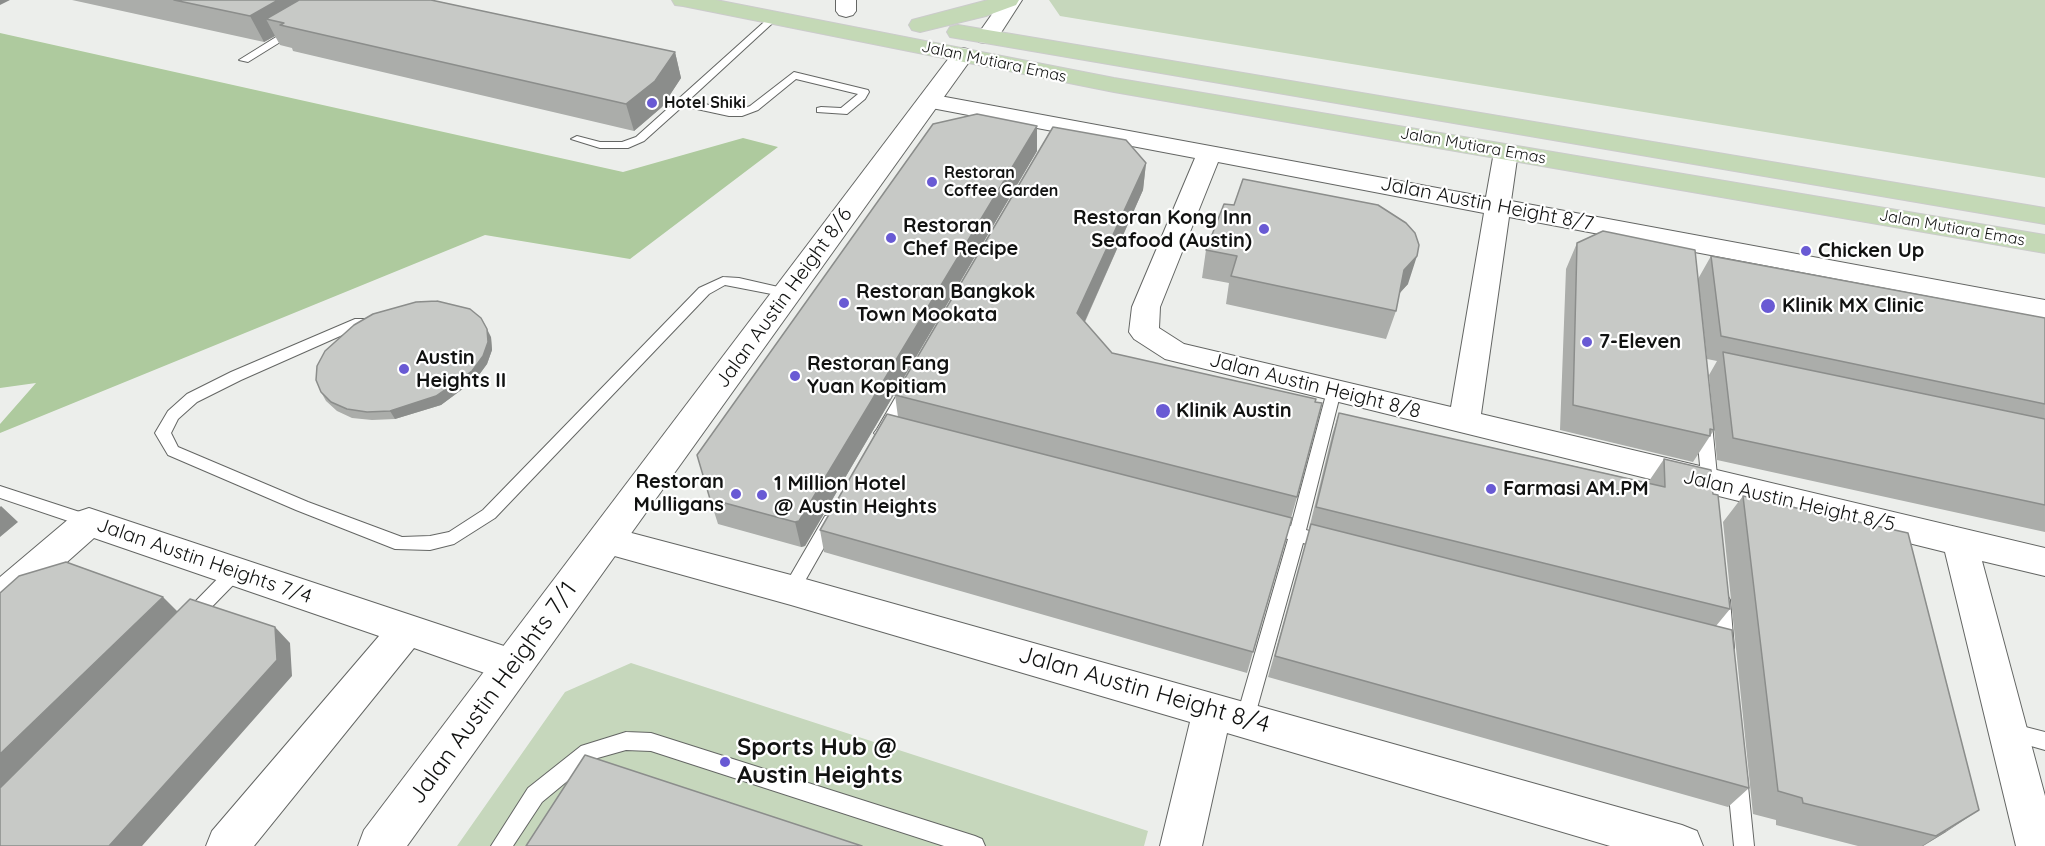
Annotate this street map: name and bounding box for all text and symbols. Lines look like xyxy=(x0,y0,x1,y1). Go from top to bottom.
street label: Jalan Mutiara Emas xyxy=(920,37,1068,87)
place label: Hotel Shiki xyxy=(664,93,746,113)
marker: Hotel Shiki xyxy=(645,96,659,110)
street label: Jalan Mutiara Emas xyxy=(1399,124,1547,168)
place label: Restoran Coffee Garden xyxy=(944,163,1058,201)
street label: Jalan Austin Height 8/7 xyxy=(1378,172,1596,236)
marker: Restoran Coffee Garden xyxy=(925,175,939,189)
street label: Jalan Austin Height 8/6 xyxy=(711,203,857,393)
place label: Restoran Kong Inn Seafood (Austin) xyxy=(1073,206,1252,253)
street label: Jalan Mutiara Emas xyxy=(1878,206,2026,250)
place label: Restoran Chef Recipe xyxy=(903,214,1018,261)
marker: Restoran Kong Inn Seafood (Austin) xyxy=(1257,222,1271,236)
marker: Restoran Chef Recipe xyxy=(884,231,898,245)
place label: Chicken Up xyxy=(1818,239,1924,263)
marker: Chicken Up xyxy=(1799,244,1813,258)
place label: Restoran Bangkok Town Mookata xyxy=(856,280,1035,327)
place label: Klinik MX Clinic xyxy=(1782,294,1924,318)
marker: Restoran Bangkok Town Mookata xyxy=(837,296,851,310)
marker: Klinik MX Clinic xyxy=(1759,297,1777,315)
place label: 7-Eleven xyxy=(1599,330,1681,354)
marker: 7-Eleven xyxy=(1580,335,1594,349)
place label: Austin Heights II xyxy=(416,346,506,393)
street label: Jalan Austin Height 8/8 xyxy=(1207,348,1423,424)
place label: Restoran Fang Yuan Kopitiam xyxy=(807,352,949,399)
marker: Austin Heights II xyxy=(397,362,411,376)
marker: Restoran Fang Yuan Kopitiam xyxy=(788,369,802,383)
place label: Klinik Austin xyxy=(1176,399,1292,423)
marker: Klinik Austin xyxy=(1154,402,1172,420)
street label: Jalan Austin Height 8/5 xyxy=(1681,465,1897,537)
place label: Restoran Mulligans xyxy=(634,470,724,517)
place label: 1 Million Hotel @ Austin Heights xyxy=(774,472,937,519)
place label: Farmasi AM.PM xyxy=(1503,477,1649,501)
marker: Farmasi AM.PM xyxy=(1484,482,1498,496)
marker: Restoran Mulligans xyxy=(729,487,743,501)
marker: 1 Million Hotel @ Austin Heights xyxy=(755,488,769,502)
street label: Jalan Austin Heights 7/4 xyxy=(93,513,315,609)
street label: Jalan Austin Heights 7/1 xyxy=(403,576,583,810)
street label: Jalan Austin Height 8/4 xyxy=(1015,640,1273,740)
place label: Sports Hub @ Austin Heights xyxy=(737,734,903,790)
marker: Sports Hub @ Austin Heights xyxy=(718,755,732,769)

